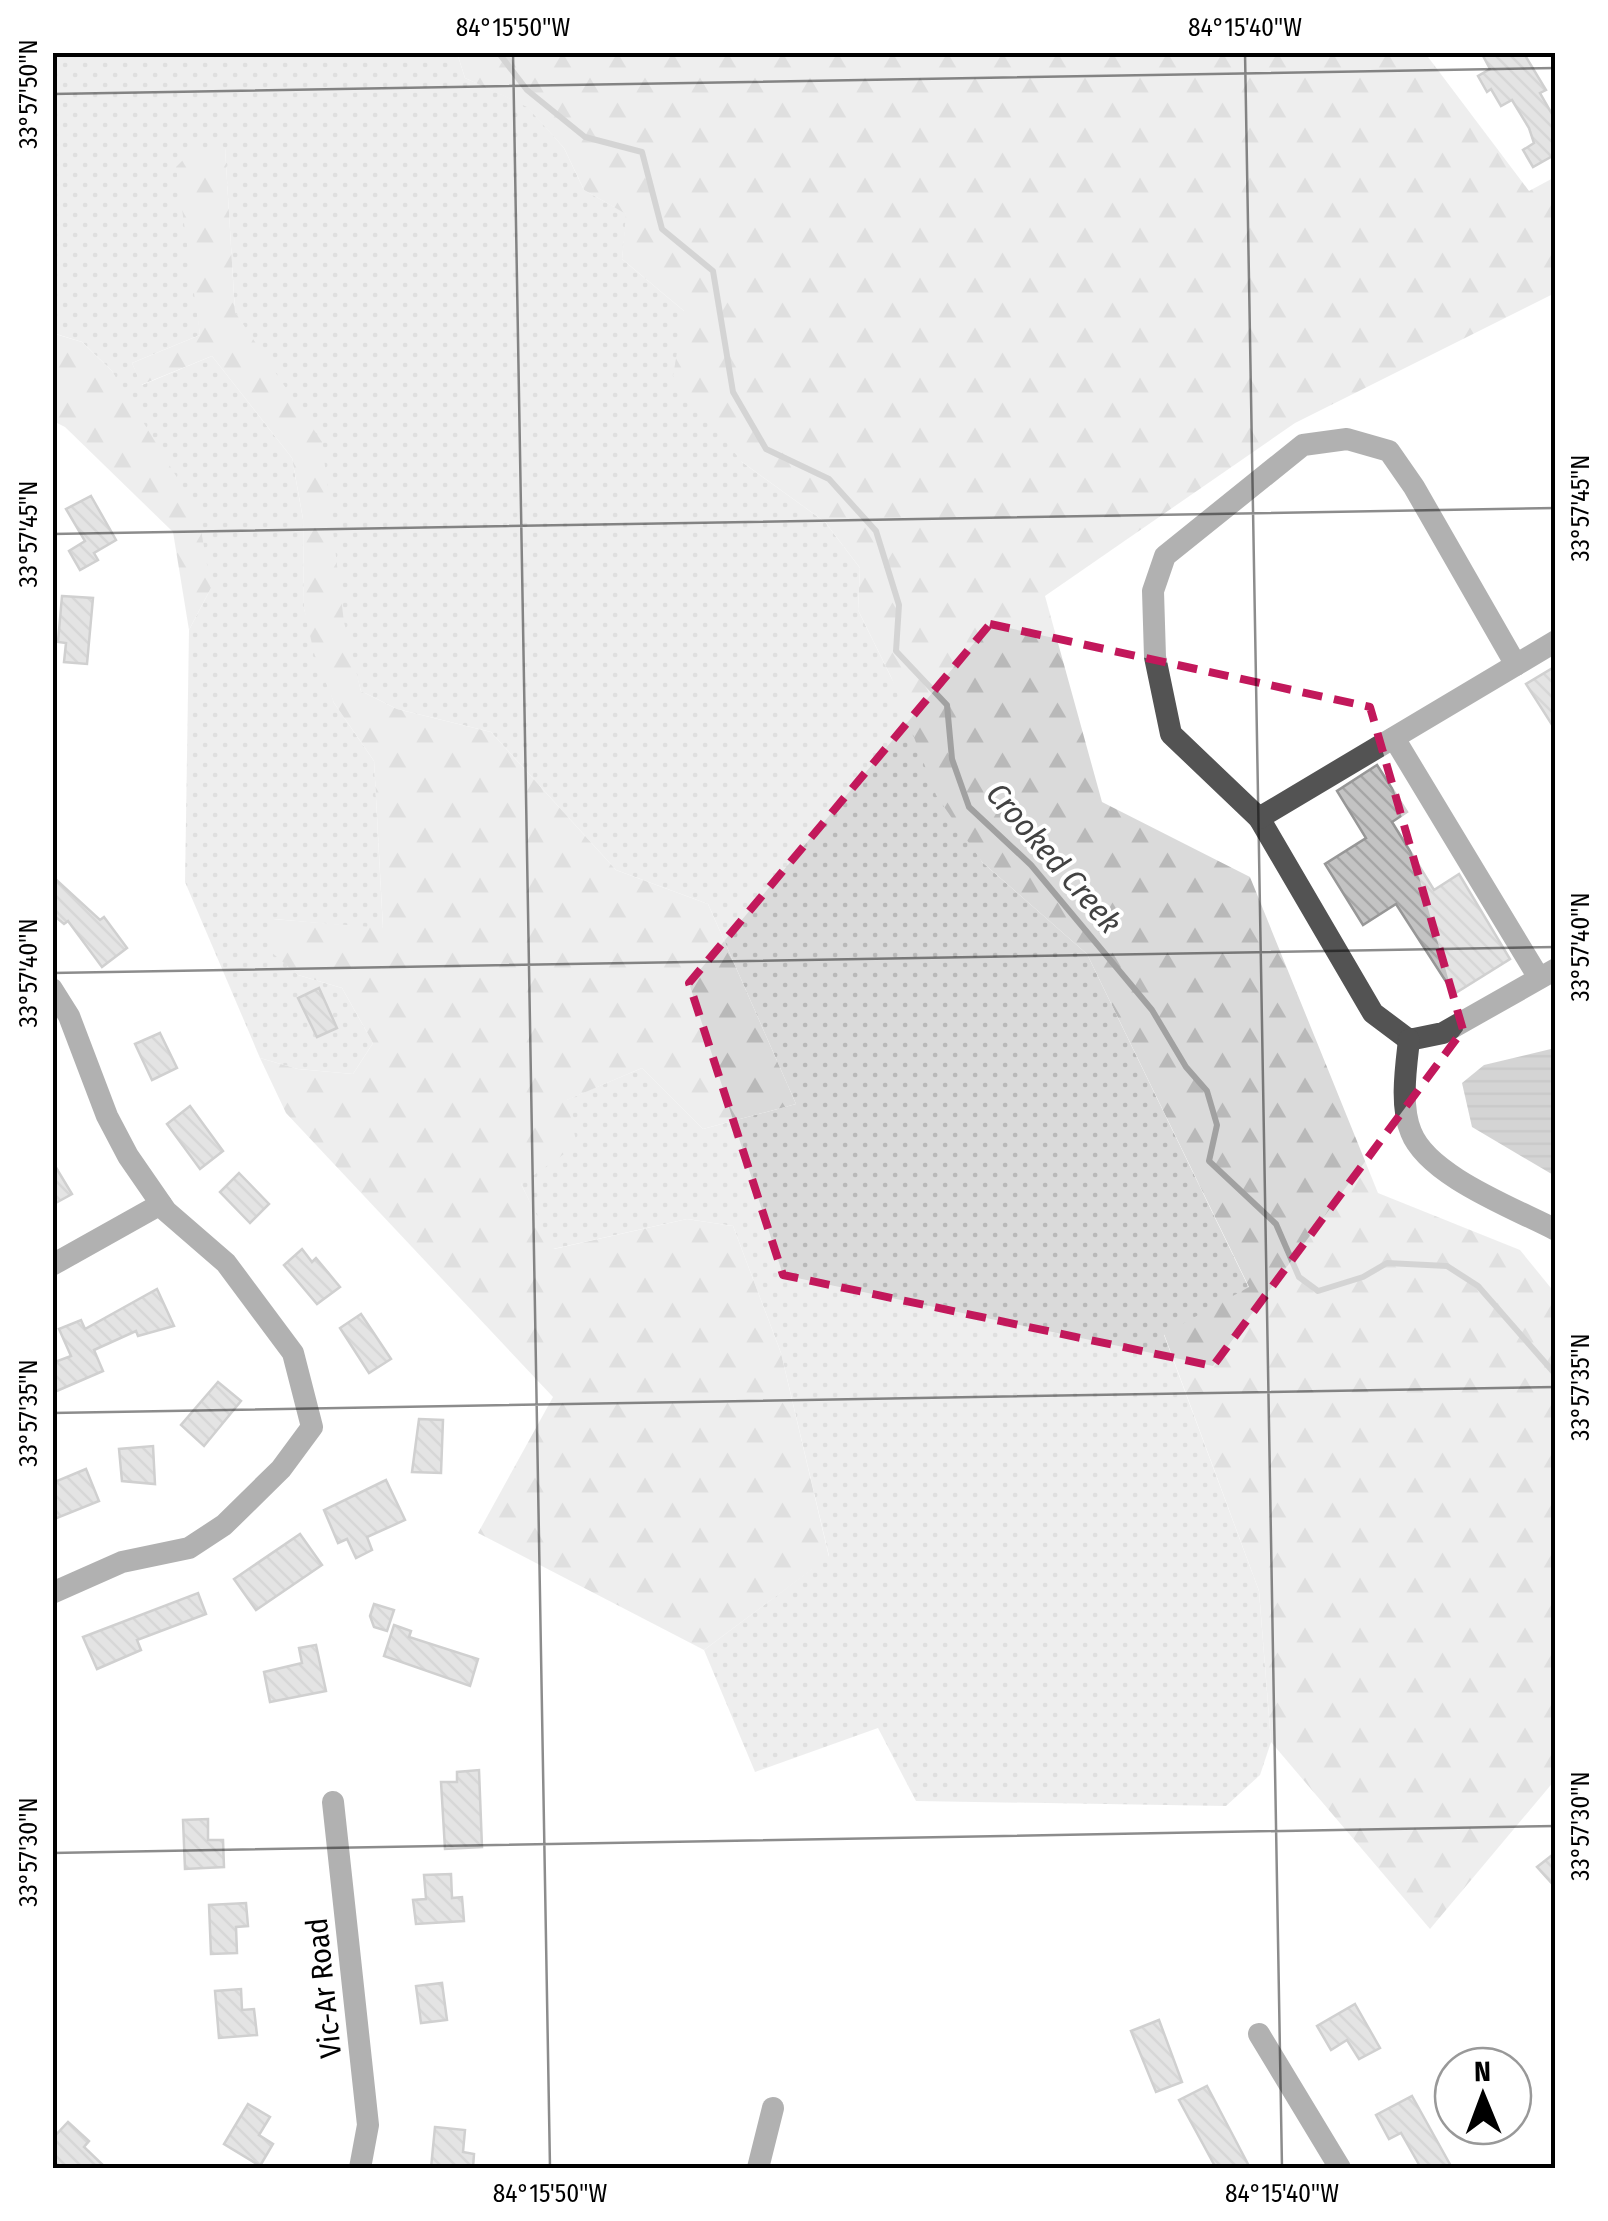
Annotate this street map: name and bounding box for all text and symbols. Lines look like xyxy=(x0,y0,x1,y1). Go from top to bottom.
text: 84°15'50"W xyxy=(456,13,570,43)
text: 84°15'40"W xyxy=(1188,13,1302,43)
text: 33°57'50"N xyxy=(14,39,44,149)
text: 33°57'45"N xyxy=(1566,455,1596,561)
text: 33°57'45"N xyxy=(14,481,44,587)
water label: Crooked Creek xyxy=(978,775,1130,941)
text: 33°57'40"N xyxy=(1566,892,1596,1002)
text: 33°57'40"N xyxy=(14,918,44,1028)
text: 33°57'35"N xyxy=(1566,1333,1596,1441)
text: 33°57'35"N xyxy=(14,1359,44,1467)
text: 33°57'30"N xyxy=(1566,1771,1596,1881)
text: 33°57'30"N xyxy=(14,1797,44,1907)
street label: Vic-Ar Road xyxy=(299,1916,349,2060)
north arrow xyxy=(1433,2046,1533,2146)
text: N xyxy=(1474,2055,1491,2088)
text: 84°15'50"W xyxy=(493,2179,607,2209)
text: 84°15'40"W xyxy=(1225,2179,1339,2209)

